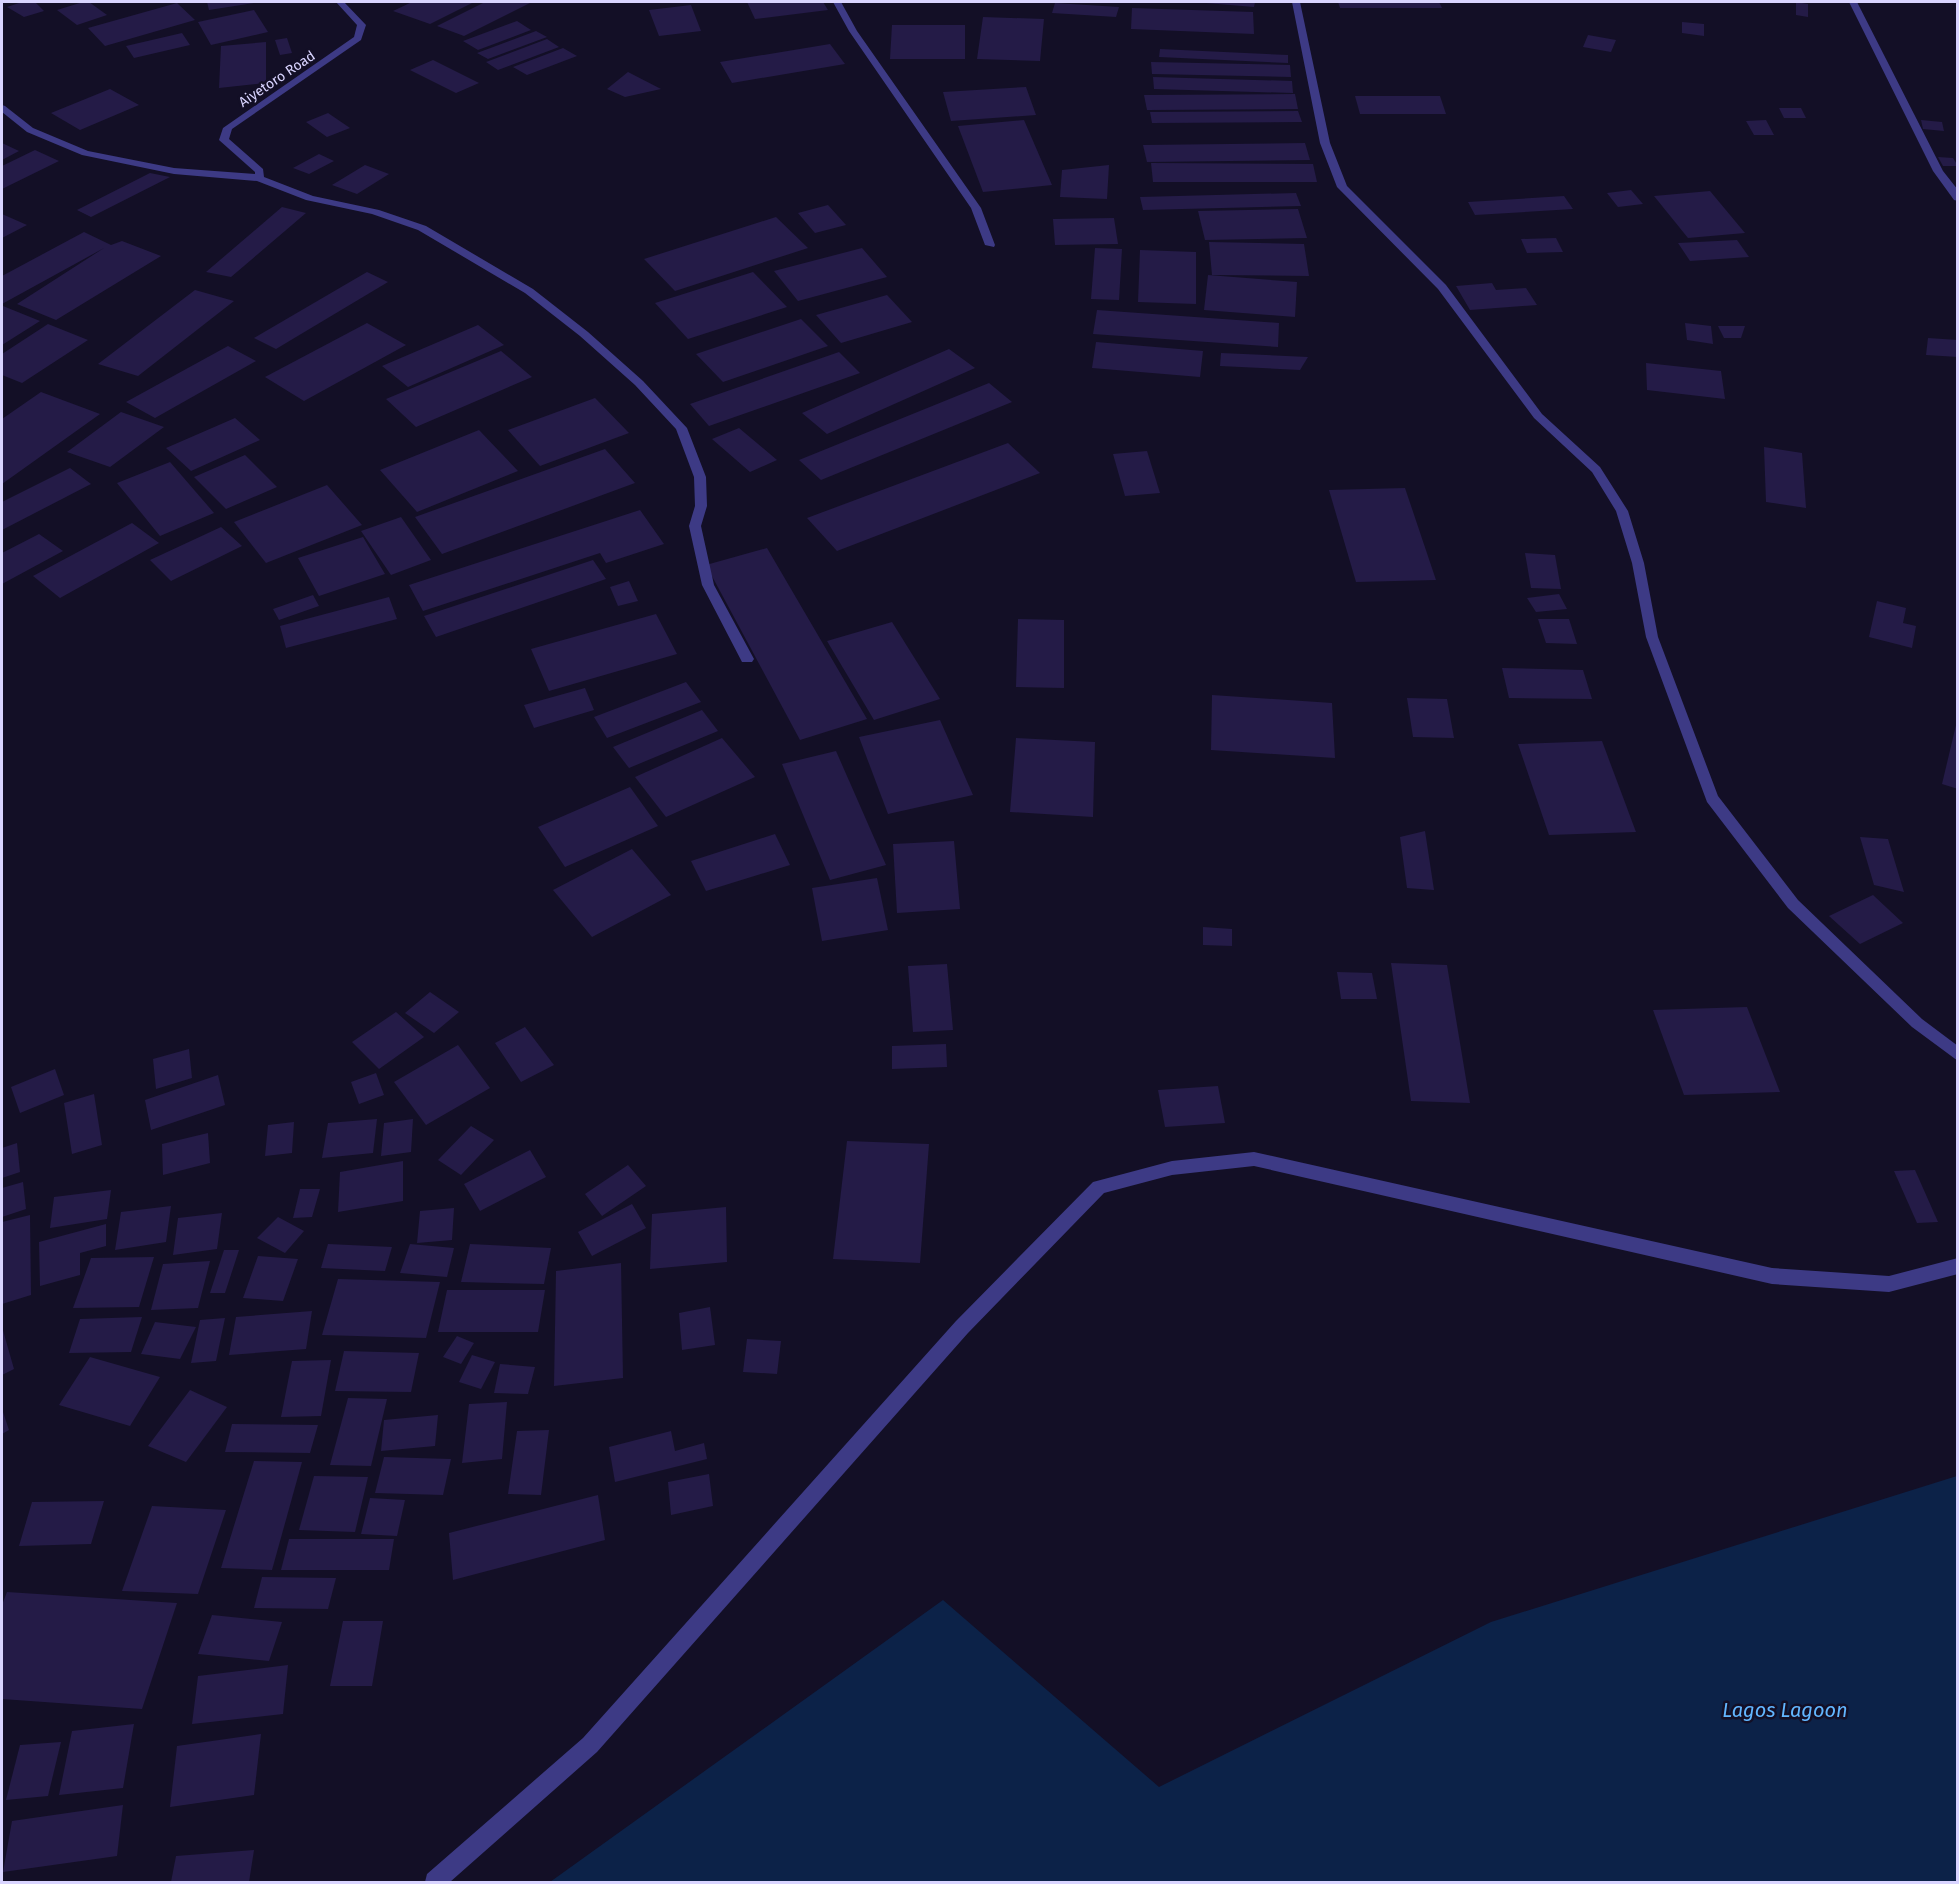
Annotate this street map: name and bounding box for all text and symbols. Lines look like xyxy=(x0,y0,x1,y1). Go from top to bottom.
street label: Aiyetoro Road xyxy=(236,47,318,111)
water label: Lagos Lagoon xyxy=(1722,1698,1848,1722)

